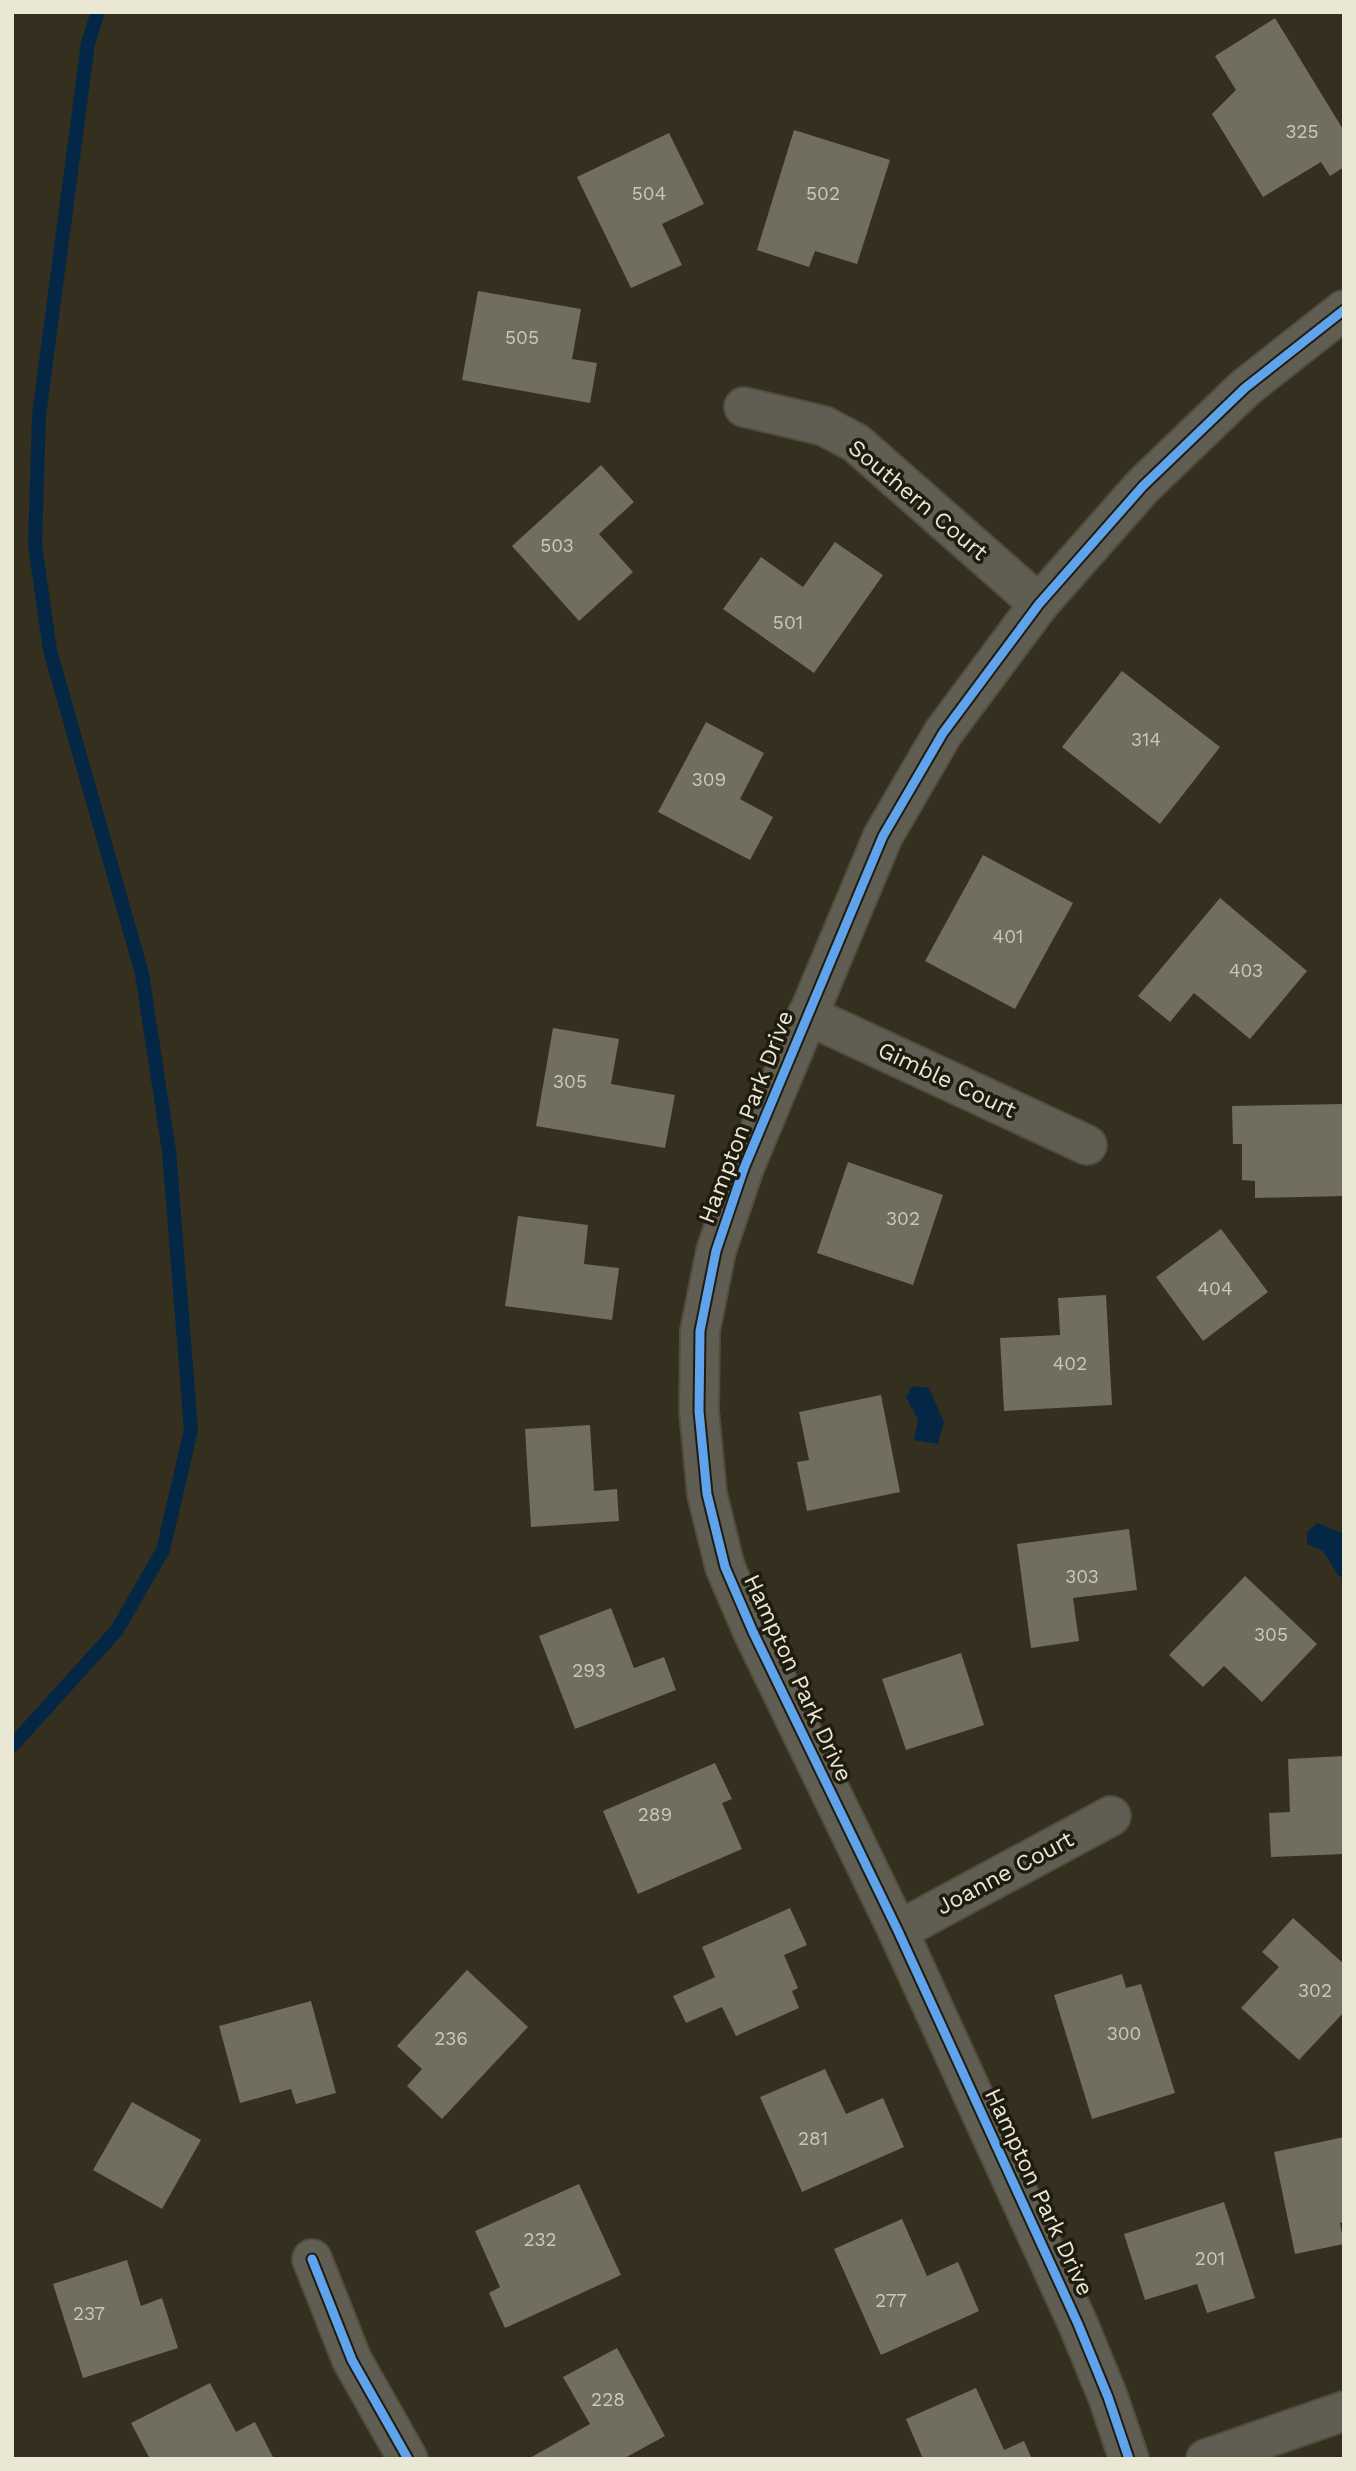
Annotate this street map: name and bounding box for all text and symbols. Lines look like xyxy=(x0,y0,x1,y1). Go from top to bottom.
house number: 325 xyxy=(1285,120,1319,143)
house number: 504 xyxy=(632,182,666,205)
house number: 502 xyxy=(806,182,840,205)
house number: 505 xyxy=(505,326,539,349)
street label: Southern Court xyxy=(843,434,993,566)
house number: 503 xyxy=(540,534,574,557)
house number: 501 xyxy=(773,611,803,634)
house number: 314 xyxy=(1131,728,1161,751)
house number: 309 xyxy=(692,768,726,791)
house number: 401 xyxy=(993,925,1023,948)
house number: 403 xyxy=(1229,959,1263,982)
street label: Hampton Park Drive xyxy=(693,1007,799,1227)
street label: Gimble Court xyxy=(874,1036,1021,1124)
house number: 305 xyxy=(553,1070,587,1093)
house number: 302 xyxy=(886,1207,920,1230)
house number: 404 xyxy=(1197,1277,1233,1300)
house number: 402 xyxy=(1053,1352,1087,1375)
house number: 303 xyxy=(1065,1565,1099,1588)
street label: Hampton Park Drive xyxy=(738,1570,858,1786)
house number: 305 xyxy=(1254,1623,1288,1646)
house number: 293 xyxy=(572,1659,606,1682)
house number: 289 xyxy=(638,1803,672,1826)
street label: Joanne Court xyxy=(932,1825,1078,1920)
house number: 302 xyxy=(1298,1979,1332,2002)
house number: 300 xyxy=(1107,2022,1141,2045)
house number: 236 xyxy=(434,2027,468,2050)
street label: Hampton Park Drive xyxy=(979,2084,1099,2300)
house number: 281 xyxy=(798,2127,828,2150)
house number: 232 xyxy=(523,2228,557,2251)
house number: 201 xyxy=(1195,2247,1225,2270)
house number: 277 xyxy=(875,2289,907,2312)
house number: 237 xyxy=(73,2302,105,2325)
house number: 228 xyxy=(591,2388,625,2411)

